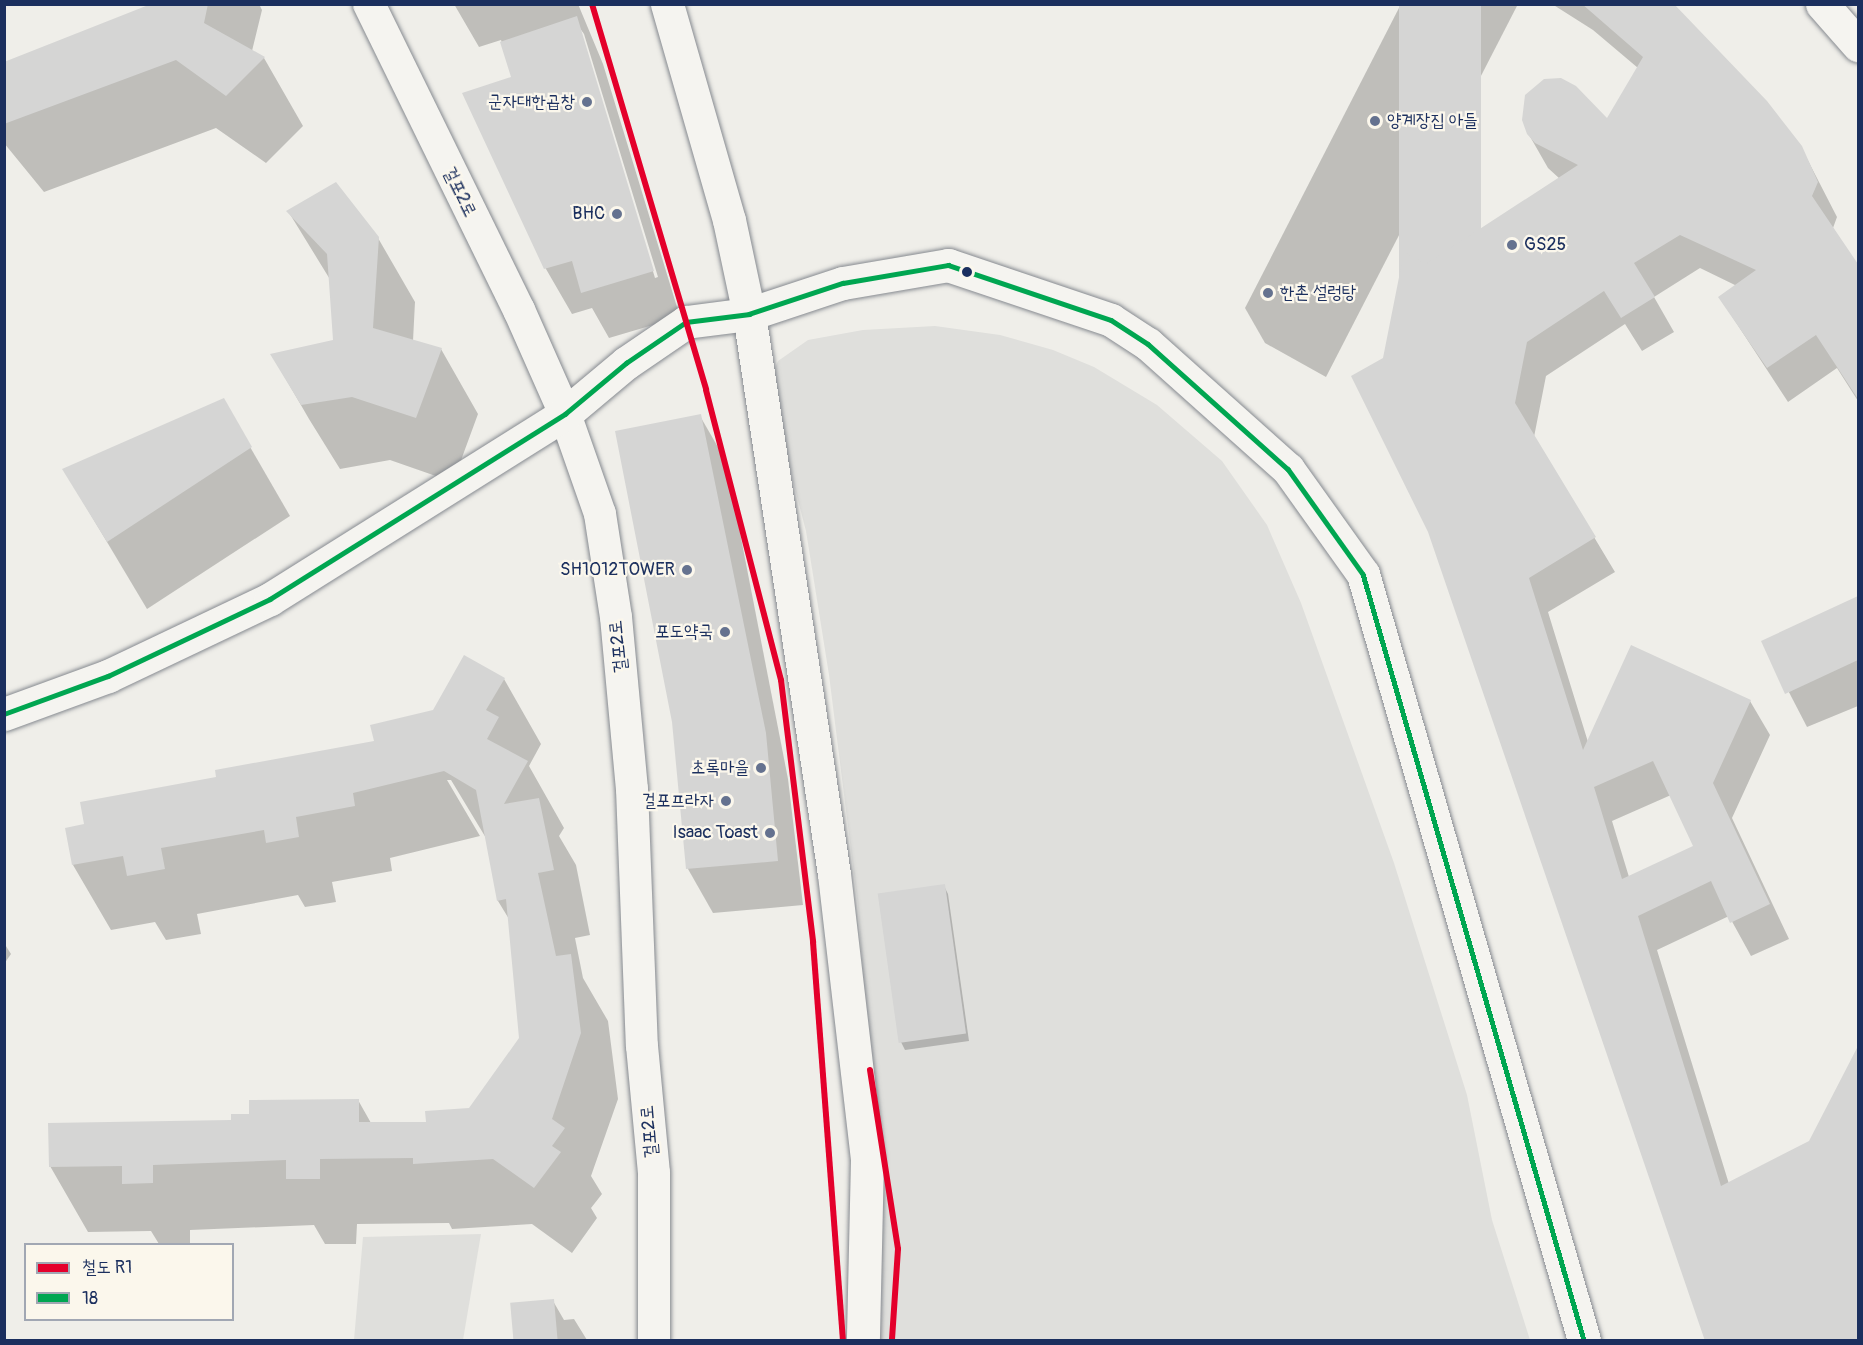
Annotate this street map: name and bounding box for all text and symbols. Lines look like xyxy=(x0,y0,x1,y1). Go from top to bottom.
place label: 군자대한곱창 xyxy=(488,91,575,113)
marker: 군자대한곱창 xyxy=(580,95,594,109)
place label: 양계장집 아들 xyxy=(1387,110,1478,132)
marker: 양계장집 아들 xyxy=(1368,114,1382,128)
street label: 걸포2로 xyxy=(438,163,480,221)
place label: BHC xyxy=(572,203,605,225)
marker: BHC xyxy=(610,207,624,221)
place label: GS25 xyxy=(1524,234,1566,256)
marker: GS25 xyxy=(1505,238,1519,252)
unlabelled marker xyxy=(961,266,973,278)
place label: 한촌 설렁탕 xyxy=(1280,282,1356,304)
marker: 한촌 설렁탕 xyxy=(1261,286,1275,300)
place label: SH1012TOWER xyxy=(560,559,675,581)
marker: SH1012TOWER xyxy=(680,563,694,577)
street label: 걸포2로 xyxy=(605,619,633,675)
place label: 포도약국 xyxy=(655,621,713,643)
marker: 포도약국 xyxy=(718,625,732,639)
place label: 초록마을 xyxy=(691,757,749,779)
marker: 초록마을 xyxy=(754,761,768,775)
place label: 걸포프라자 xyxy=(642,790,714,812)
marker: 걸포프라자 xyxy=(719,794,733,808)
place label: Isaac Toast xyxy=(673,822,758,844)
marker: Isaac Toast xyxy=(763,826,777,840)
street label: 걸포2로 xyxy=(637,1104,663,1160)
legend xyxy=(24,1243,234,1321)
text: 철도 R1 xyxy=(82,1256,132,1279)
text: 18 xyxy=(82,1287,98,1310)

